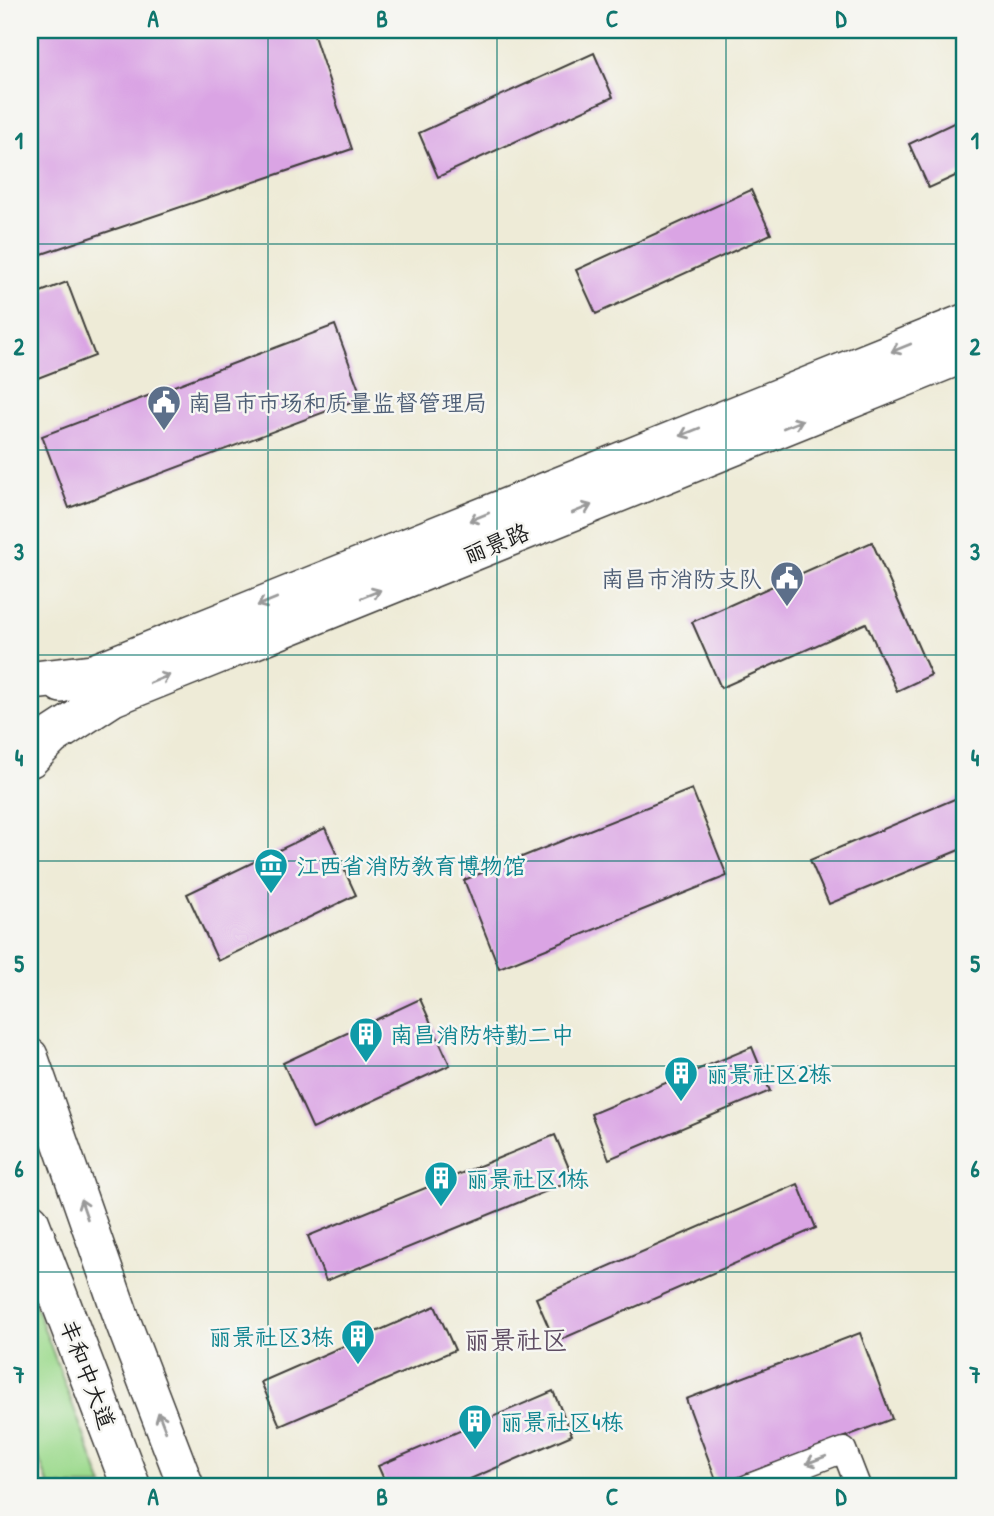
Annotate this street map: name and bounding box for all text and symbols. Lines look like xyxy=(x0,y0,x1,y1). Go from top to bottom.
text: A xyxy=(147,3,159,34)
text: B xyxy=(376,3,388,34)
text: C xyxy=(606,3,618,34)
text: D xyxy=(836,3,848,34)
text: 1 xyxy=(15,125,23,156)
text: 1 xyxy=(971,125,979,156)
text: 2 xyxy=(14,331,25,362)
text: 2 xyxy=(970,331,981,362)
one-way arrow xyxy=(891,342,912,355)
public building icon: 南昌市市场和质量监督管理局 xyxy=(145,383,183,432)
place label: 南昌市市场和质量监督管理局 xyxy=(188,387,487,418)
one-way arrow xyxy=(782,417,803,430)
one-way arrow xyxy=(679,427,701,440)
one-way arrow xyxy=(571,502,592,515)
one-way arrow xyxy=(468,512,490,525)
street label: 丽景路 xyxy=(458,516,534,570)
text: 3 xyxy=(14,536,24,567)
text: 3 xyxy=(970,536,980,567)
public building icon: 南昌市消防支队 xyxy=(768,559,806,608)
place label: 南昌市消防支队 xyxy=(601,563,762,594)
one-way arrow xyxy=(359,586,381,599)
one-way arrow xyxy=(257,596,279,609)
one-way arrow xyxy=(148,671,170,684)
text: 4 xyxy=(15,742,24,773)
text: 4 xyxy=(971,742,980,773)
museum icon: 江西省消防教育博物馆 xyxy=(252,846,290,895)
place label: 江西省消防教育博物馆 xyxy=(296,850,526,881)
text: 5 xyxy=(14,948,24,979)
text: 5 xyxy=(970,948,980,979)
building icon: 南昌消防特勤二中 xyxy=(347,1015,385,1064)
place label: 南昌消防特勤二中 xyxy=(390,1019,574,1050)
building icon: 丽景社区2栋 xyxy=(662,1054,700,1103)
place label: 丽景社区2栋 xyxy=(706,1058,832,1089)
text: 6 xyxy=(14,1153,24,1184)
text: 6 xyxy=(970,1153,980,1184)
building icon: 丽景社区1栋 xyxy=(422,1159,460,1208)
place label: 丽景社区1栋 xyxy=(466,1163,589,1194)
one-way arrow xyxy=(77,1198,89,1220)
street label: 丰和中大道 xyxy=(53,1315,123,1433)
building icon: 丽景社区3栋 xyxy=(339,1317,377,1366)
place label: 丽景社区3栋 xyxy=(209,1321,334,1352)
district label: 丽景社区 xyxy=(464,1322,568,1357)
text: 7 xyxy=(12,1359,25,1390)
text: 7 xyxy=(968,1359,981,1390)
building icon: 丽景社区4栋 xyxy=(456,1402,494,1451)
place label: 丽景社区4栋 xyxy=(500,1406,624,1437)
one-way arrow xyxy=(154,1412,167,1434)
one-way arrow xyxy=(806,1455,828,1468)
text: A xyxy=(147,1481,159,1512)
text: B xyxy=(376,1481,388,1512)
text: C xyxy=(606,1481,618,1512)
text: D xyxy=(836,1481,848,1512)

